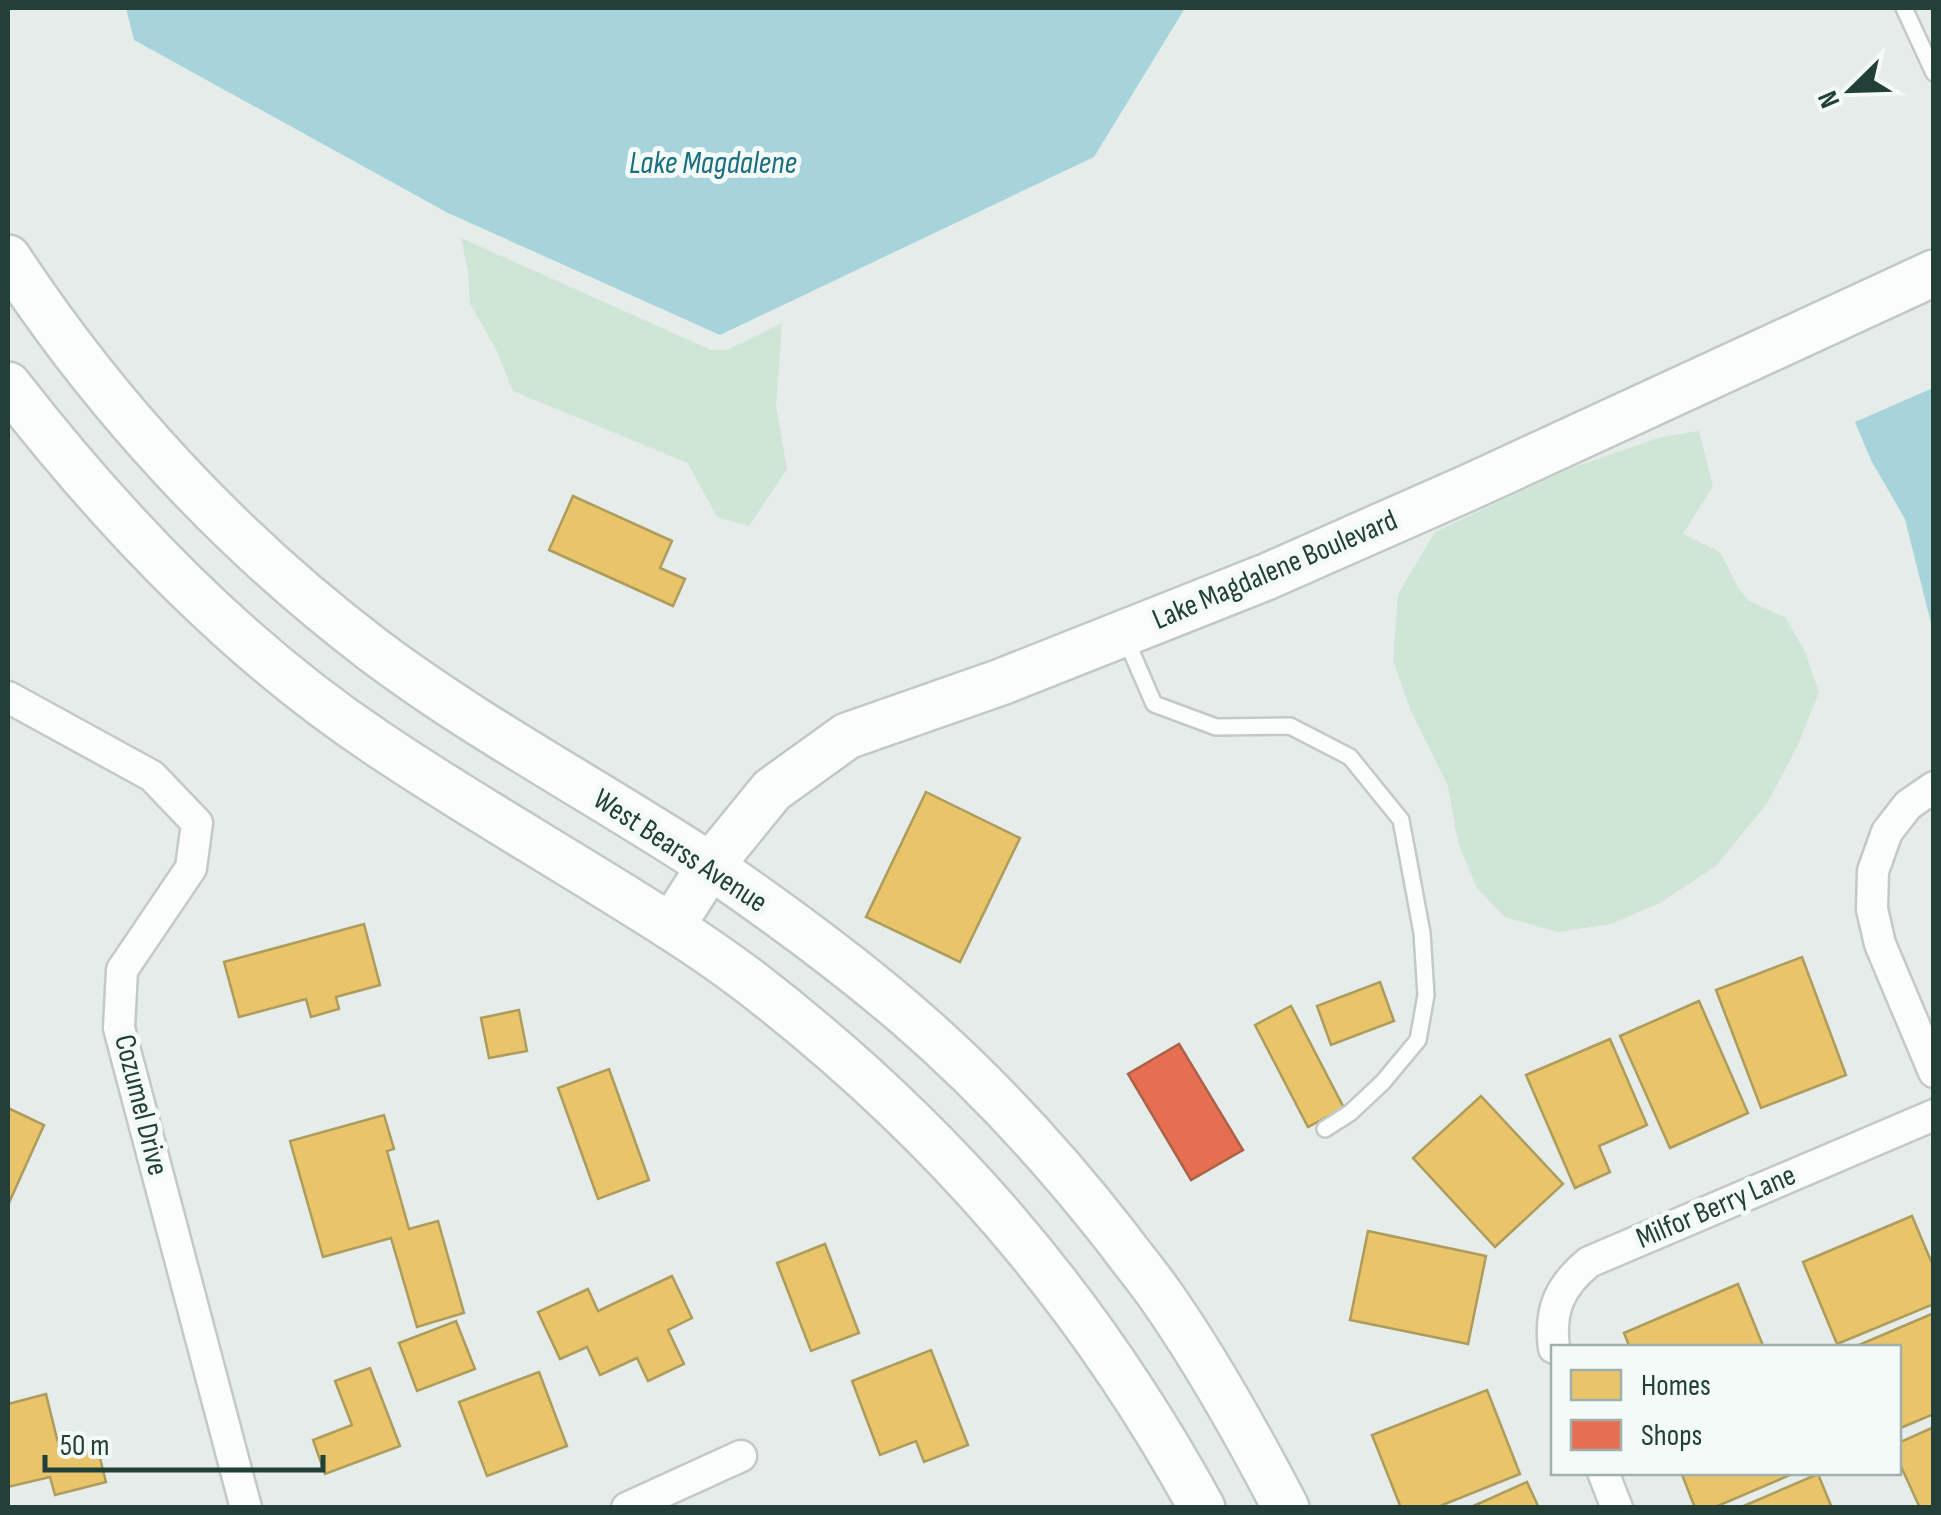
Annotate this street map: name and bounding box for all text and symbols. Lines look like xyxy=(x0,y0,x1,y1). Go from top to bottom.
north arrow xyxy=(1801,40,1901,140)
text: N xyxy=(1811,86,1847,113)
water label: Lake Magdalene xyxy=(629,144,797,183)
street label: Lake Magdalene Boulevard xyxy=(1147,502,1403,638)
street label: West Bearss Avenue xyxy=(586,781,774,921)
street label: Cozumel Drive xyxy=(106,1031,176,1179)
street label: Milfor Berry Lane xyxy=(1631,1157,1801,1257)
legend xyxy=(1551,1345,1901,1475)
text: Homes xyxy=(1641,1368,1711,1404)
scale bar xyxy=(45,1410,322,1472)
text: Shops xyxy=(1641,1418,1702,1454)
text: 50 m xyxy=(60,1428,109,1464)

